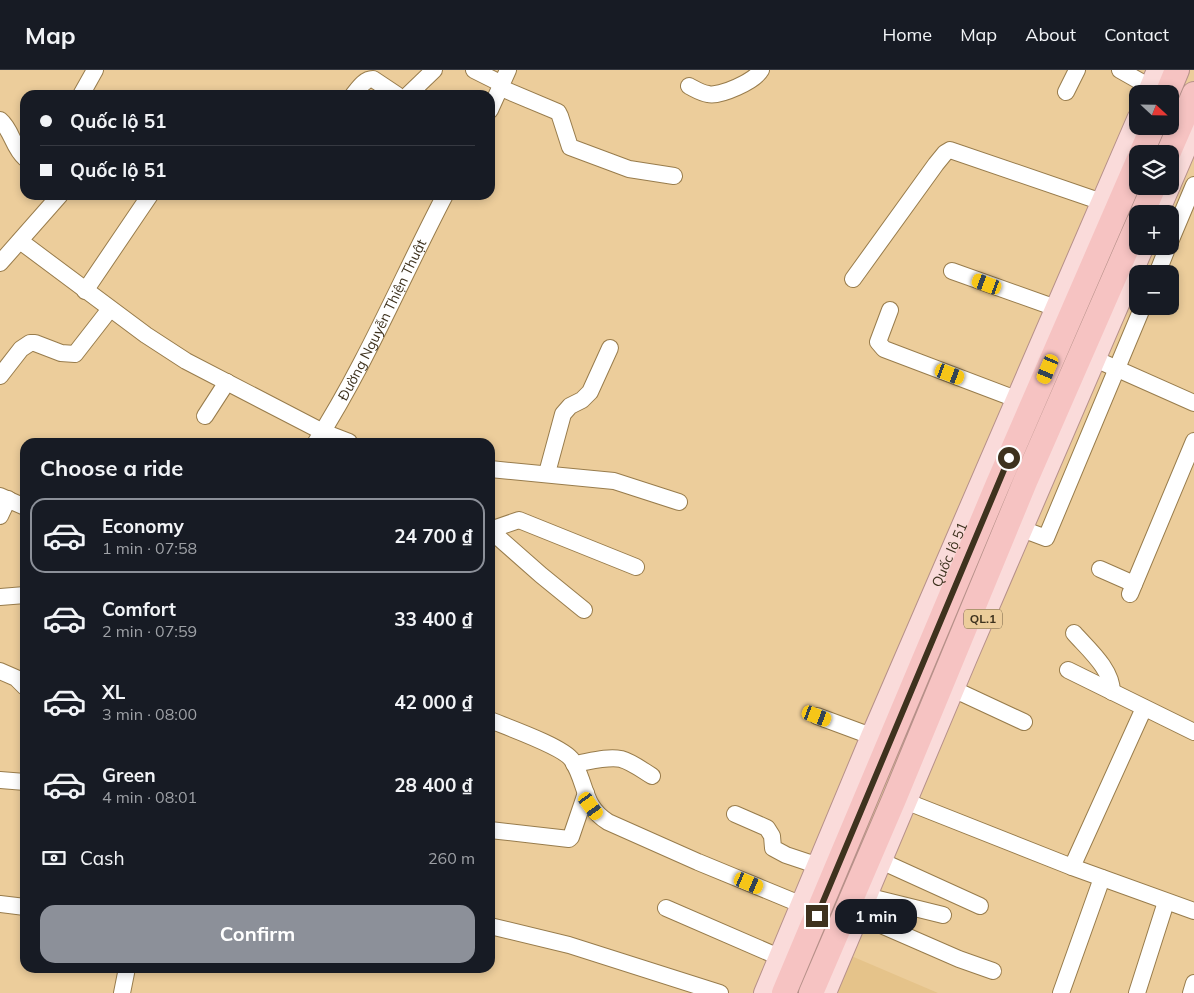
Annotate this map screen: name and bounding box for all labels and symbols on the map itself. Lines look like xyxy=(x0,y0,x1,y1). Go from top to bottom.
north arrow xyxy=(1129,85,1179,135)
street label: Đường Nguyễn Thiện Thuật xyxy=(334,236,430,404)
car xyxy=(970,272,1003,296)
car xyxy=(1035,352,1060,386)
car xyxy=(933,362,966,386)
route start xyxy=(998,447,1020,469)
street label: Quốc lộ 51 xyxy=(927,519,971,590)
road number: QL.1 xyxy=(964,610,1002,628)
car xyxy=(800,704,833,728)
car xyxy=(576,789,605,823)
car xyxy=(732,870,765,896)
callout: 1 min xyxy=(834,898,917,934)
route end xyxy=(806,905,828,927)

